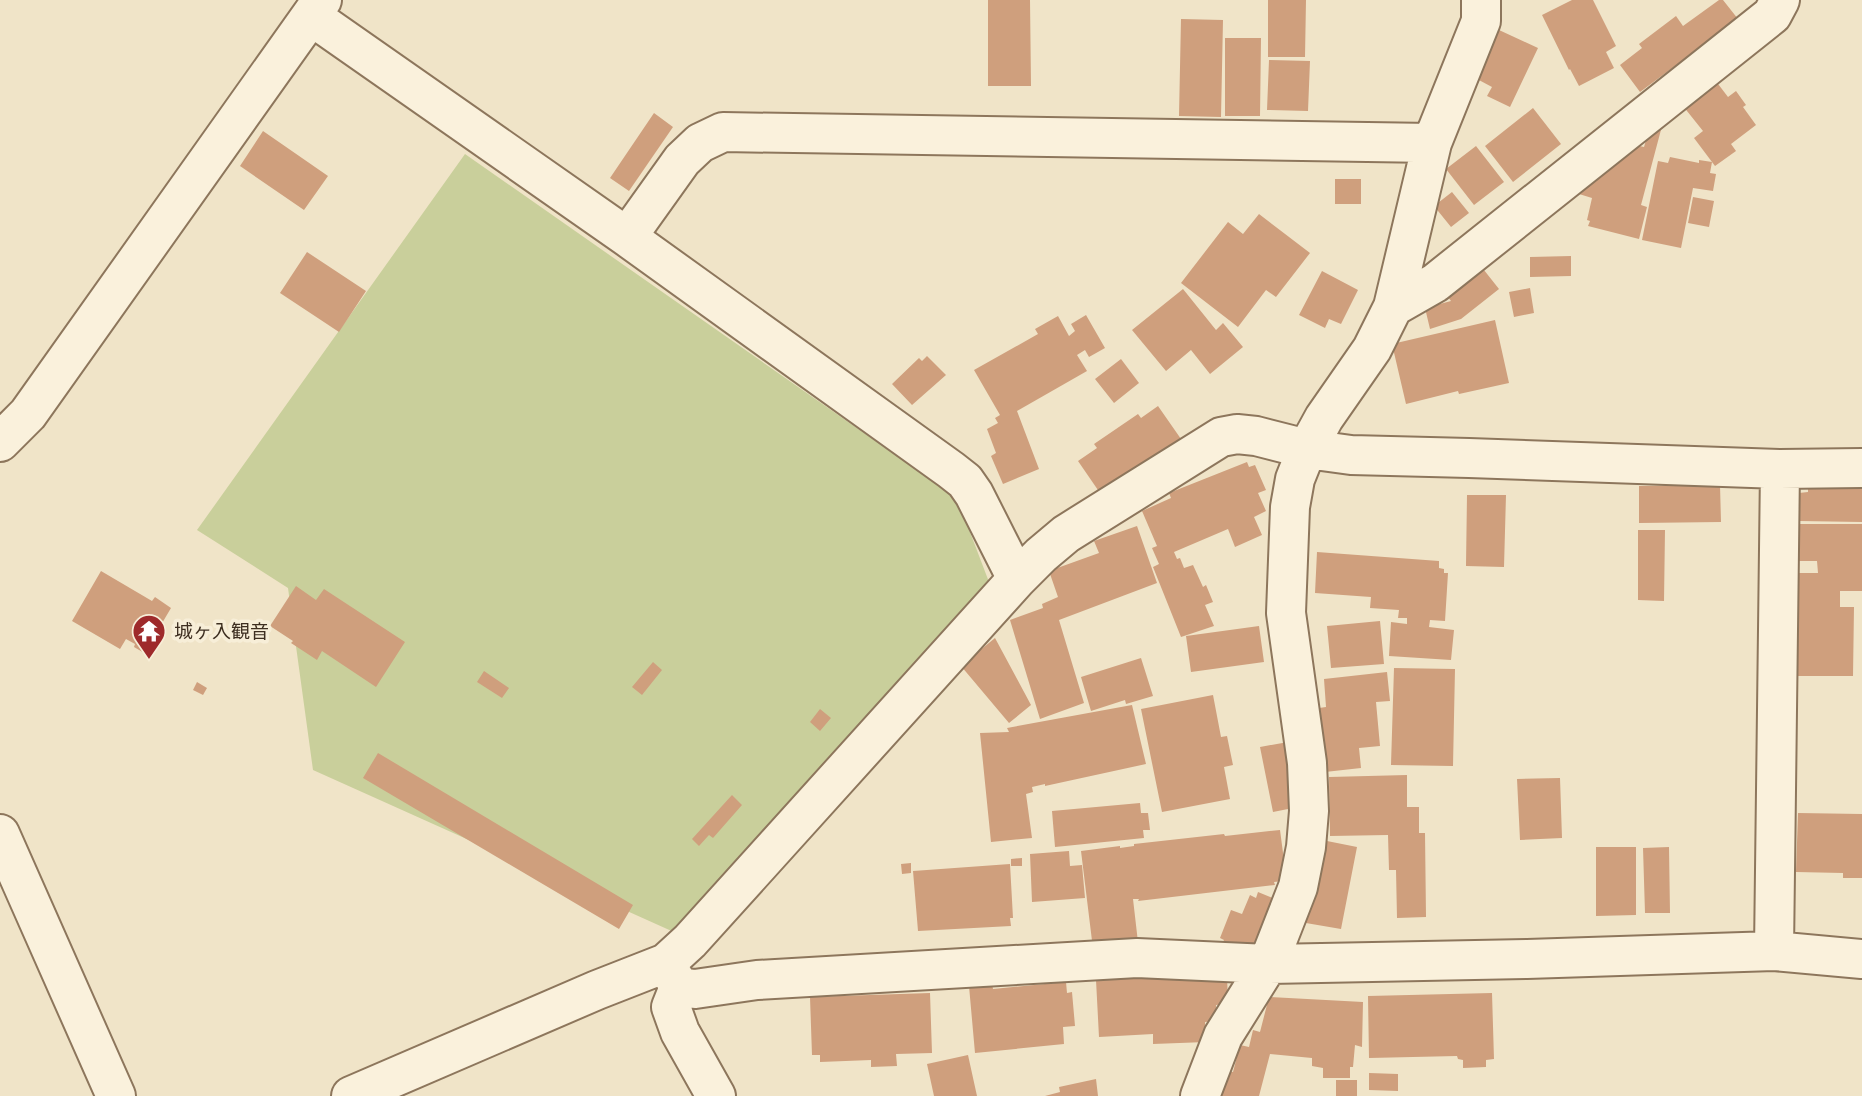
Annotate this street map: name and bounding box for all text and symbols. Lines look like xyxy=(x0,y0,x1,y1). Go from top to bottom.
temple icon: 城ヶ入観音 xyxy=(130,612,168,661)
place label: 城ヶ入観音 xyxy=(174,619,269,643)

